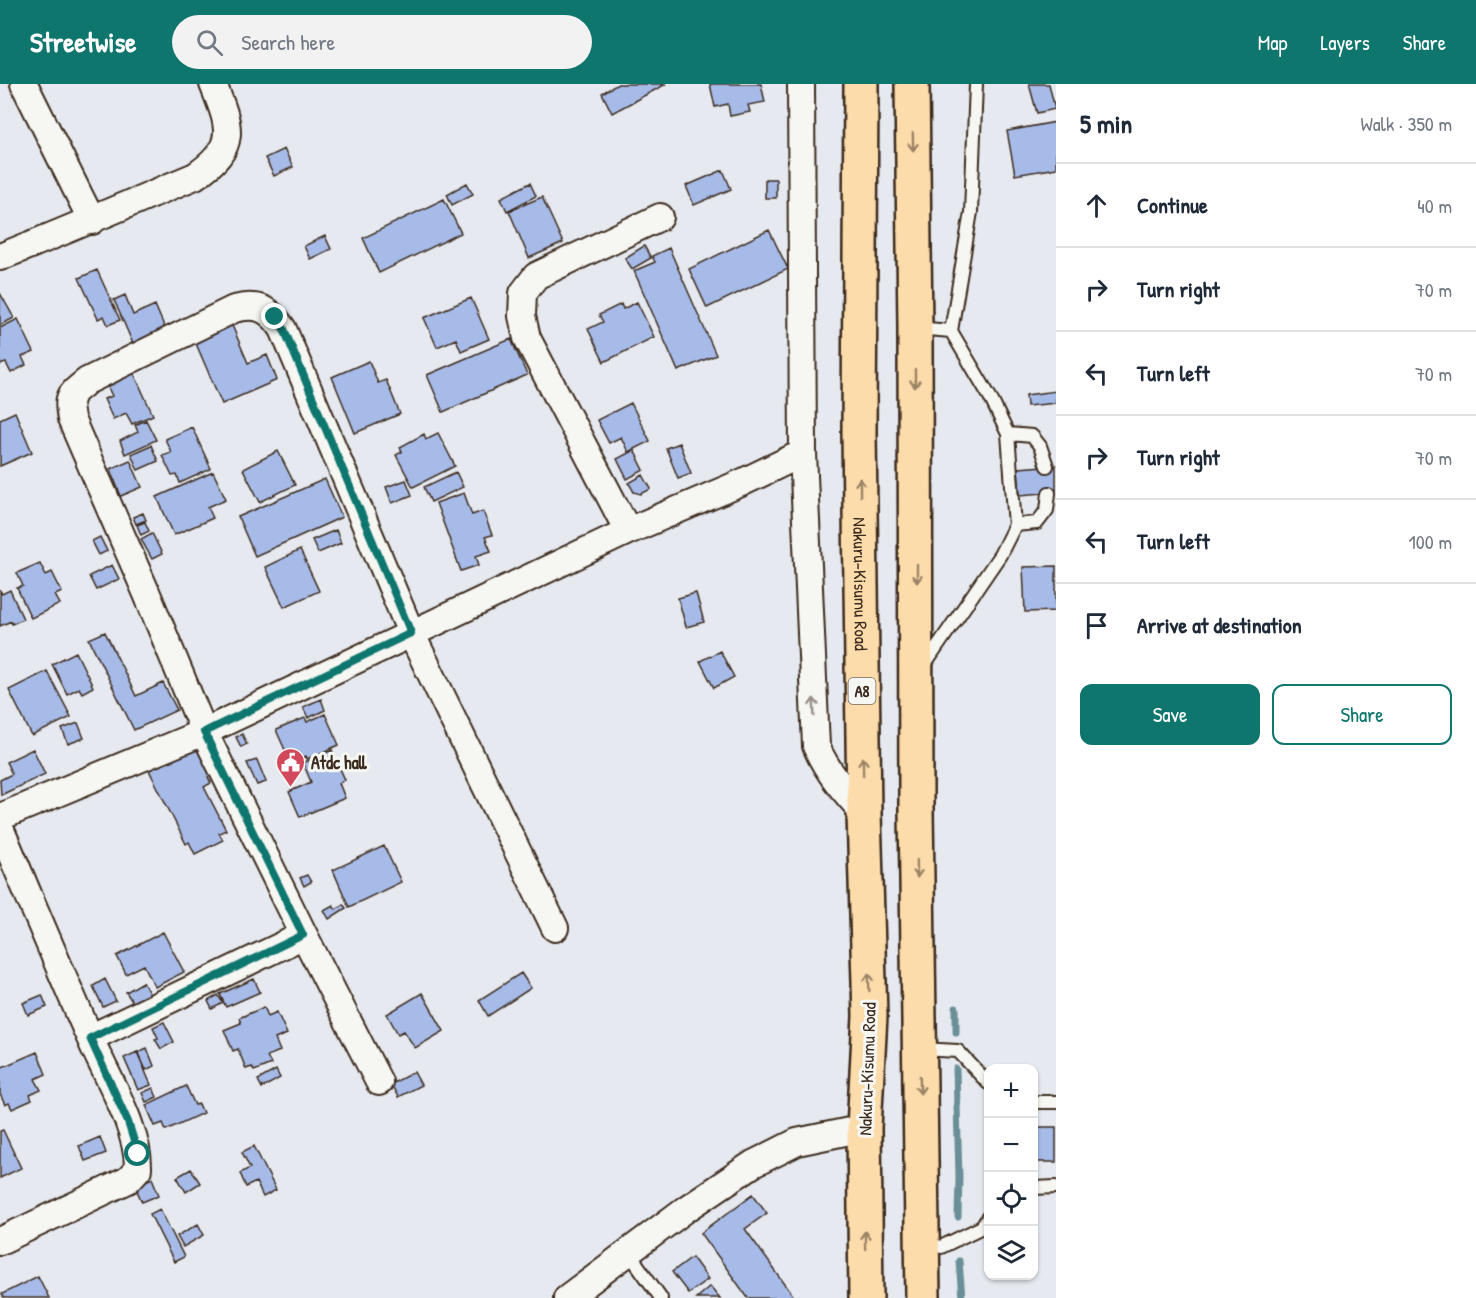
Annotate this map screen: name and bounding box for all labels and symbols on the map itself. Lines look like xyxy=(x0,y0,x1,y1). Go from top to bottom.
one-way arrow xyxy=(907,132,918,152)
route end xyxy=(261,303,287,329)
one-way arrow xyxy=(909,369,921,389)
one-way arrow xyxy=(854,477,866,497)
street label: Nakuru-Kisumu Road xyxy=(848,517,874,651)
one-way arrow xyxy=(911,564,922,584)
road number: A8 xyxy=(848,678,876,704)
one-way arrow xyxy=(808,698,819,718)
public building icon: Atdc hall xyxy=(274,746,306,788)
place label: Atdc hall xyxy=(311,750,368,775)
one-way arrow xyxy=(857,756,869,776)
one-way arrow xyxy=(911,858,923,878)
one-way arrow xyxy=(863,972,874,992)
street label: Nakuru-Kisumu Road xyxy=(852,1002,882,1136)
one-way arrow xyxy=(914,1074,926,1094)
route start xyxy=(124,1140,150,1166)
one-way arrow xyxy=(860,1230,871,1250)

